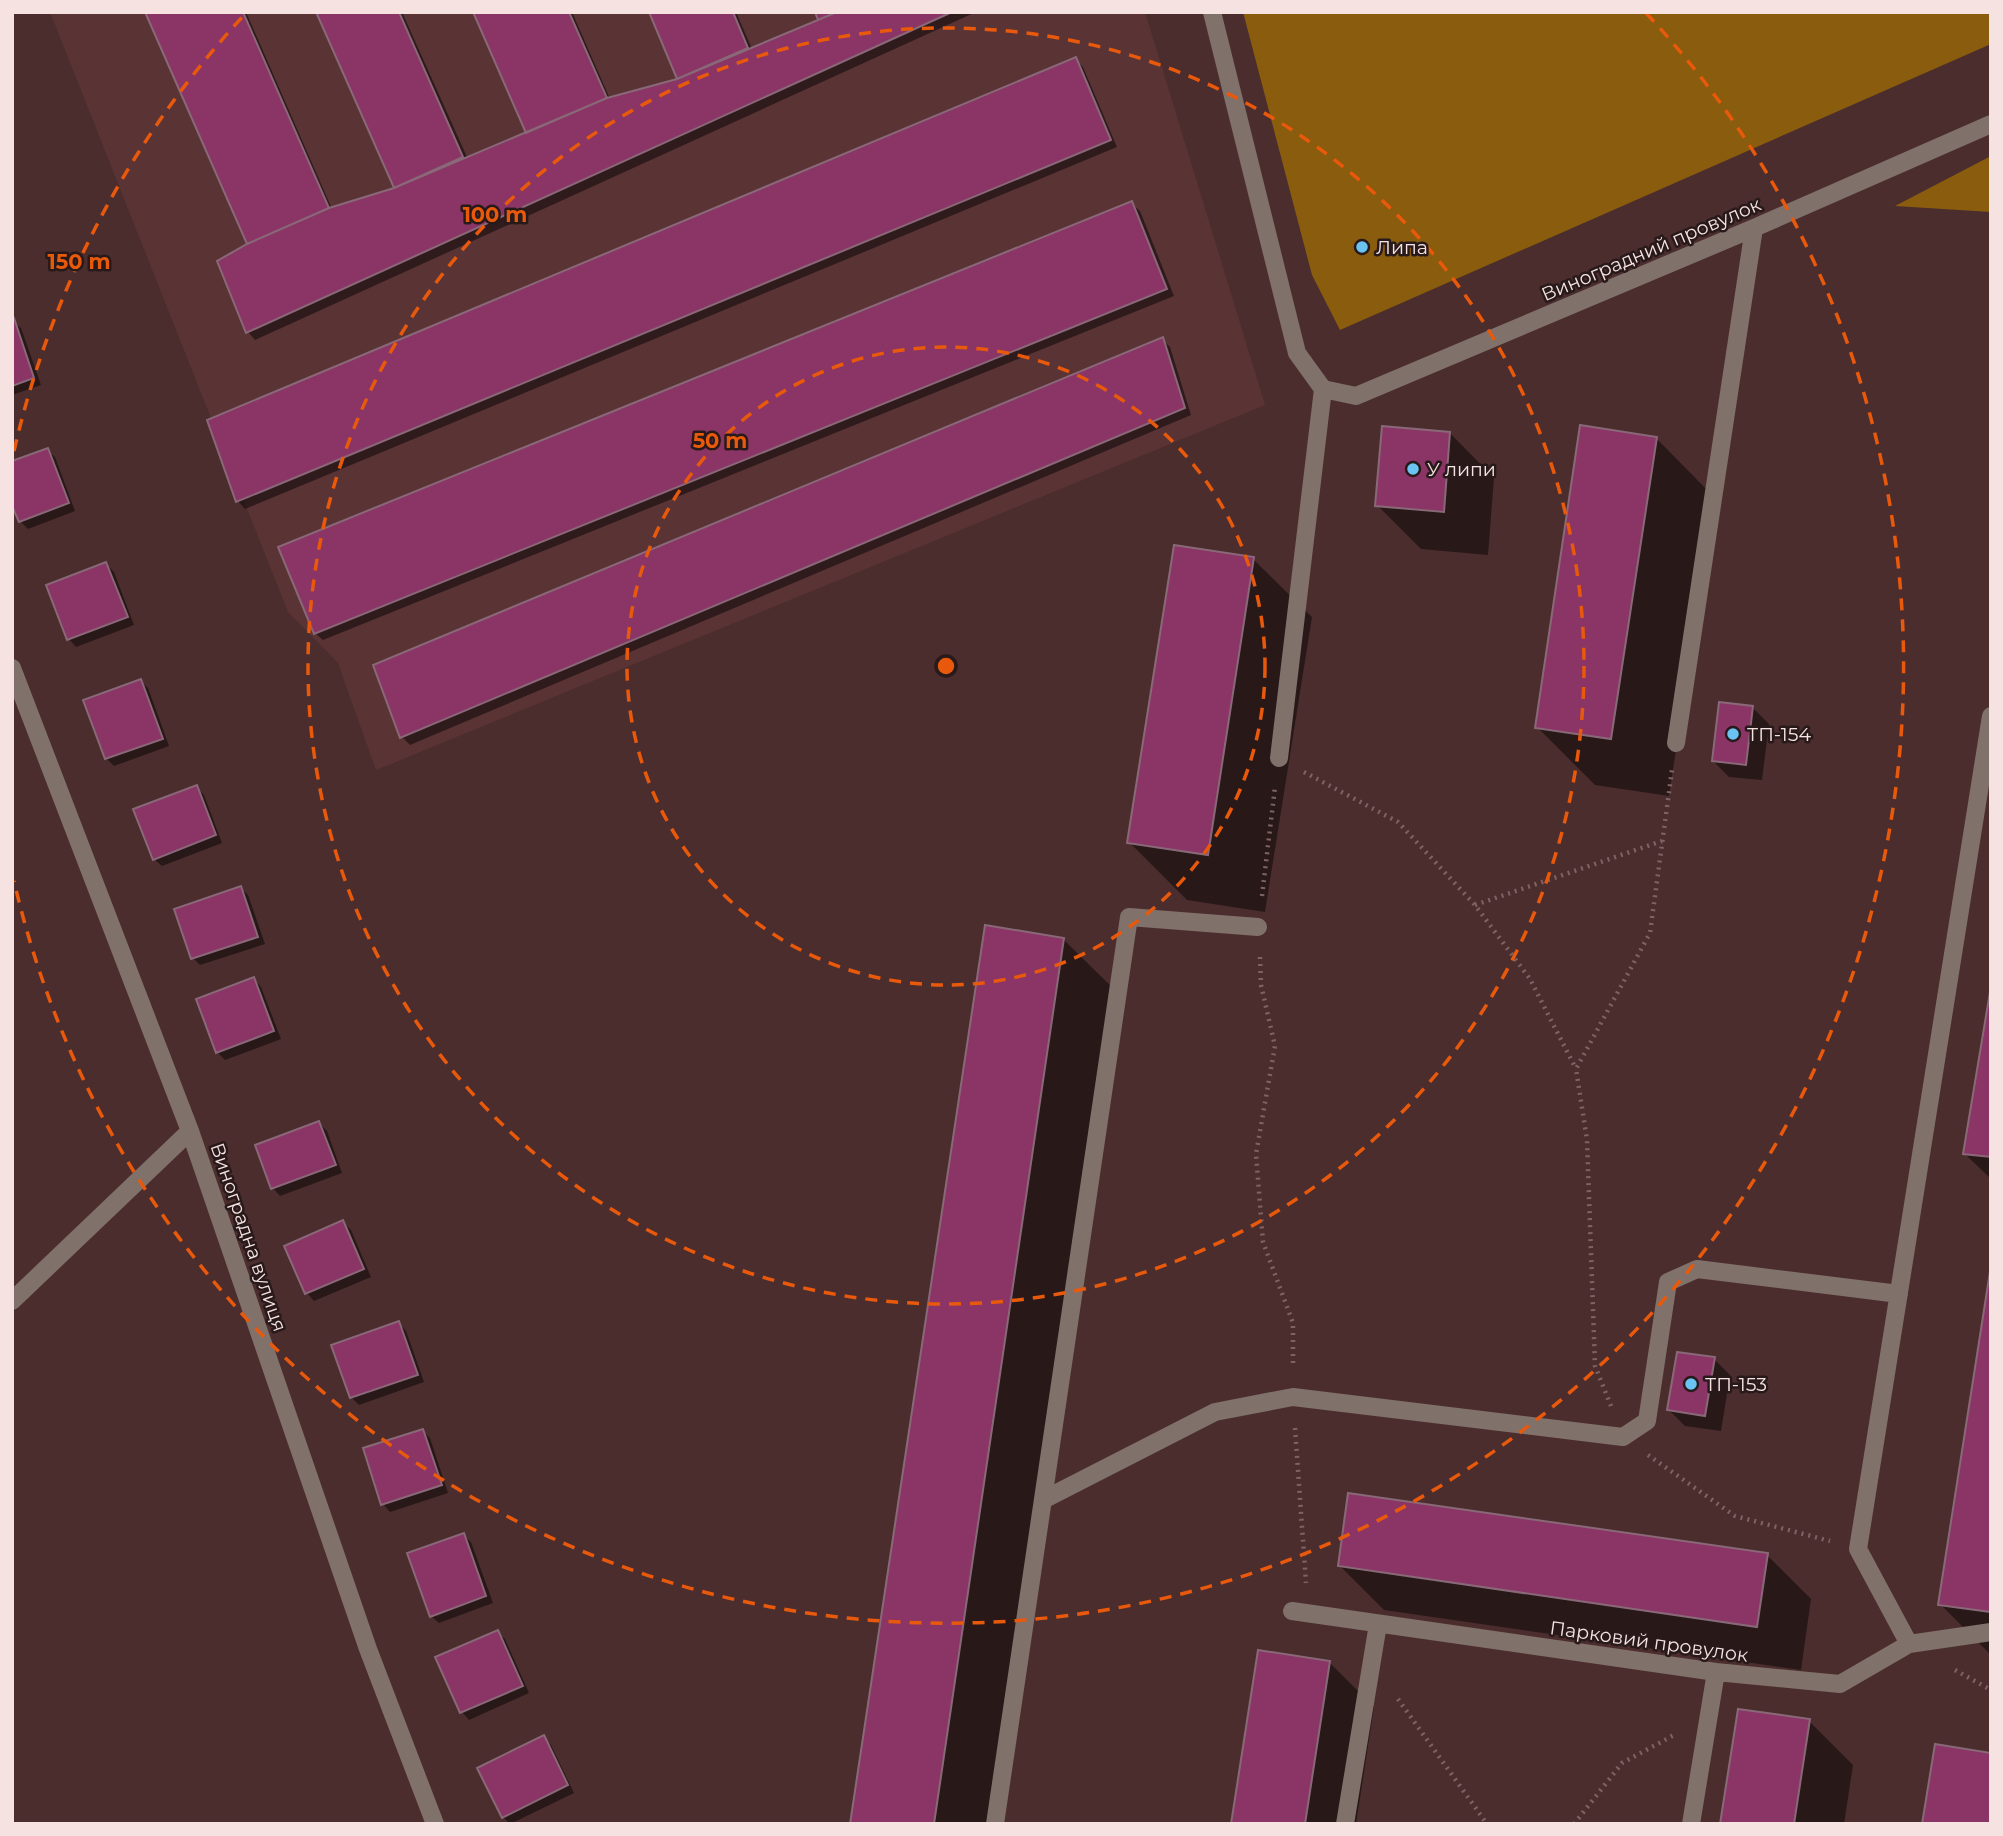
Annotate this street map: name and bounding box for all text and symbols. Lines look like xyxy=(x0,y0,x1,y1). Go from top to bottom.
street label: Виноградний провулок xyxy=(1538,193,1764,306)
text: 100 m xyxy=(463,202,527,227)
place label: Липа xyxy=(1376,236,1428,259)
marker: Липа xyxy=(1354,239,1370,255)
text: 150 m xyxy=(48,249,110,274)
text: 50 m xyxy=(693,428,747,453)
place label: У липи xyxy=(1427,458,1496,481)
marker: У липи xyxy=(1405,461,1421,477)
centre of rings xyxy=(934,654,958,678)
place label: ТП-154 xyxy=(1747,723,1811,746)
marker: ТП-154 xyxy=(1725,726,1741,742)
street label: Виноградна вулиця xyxy=(205,1140,292,1334)
place label: ТП-153 xyxy=(1705,1373,1767,1396)
marker: ТП-153 xyxy=(1683,1376,1699,1392)
street label: Парковий провулок xyxy=(1548,1616,1750,1667)

